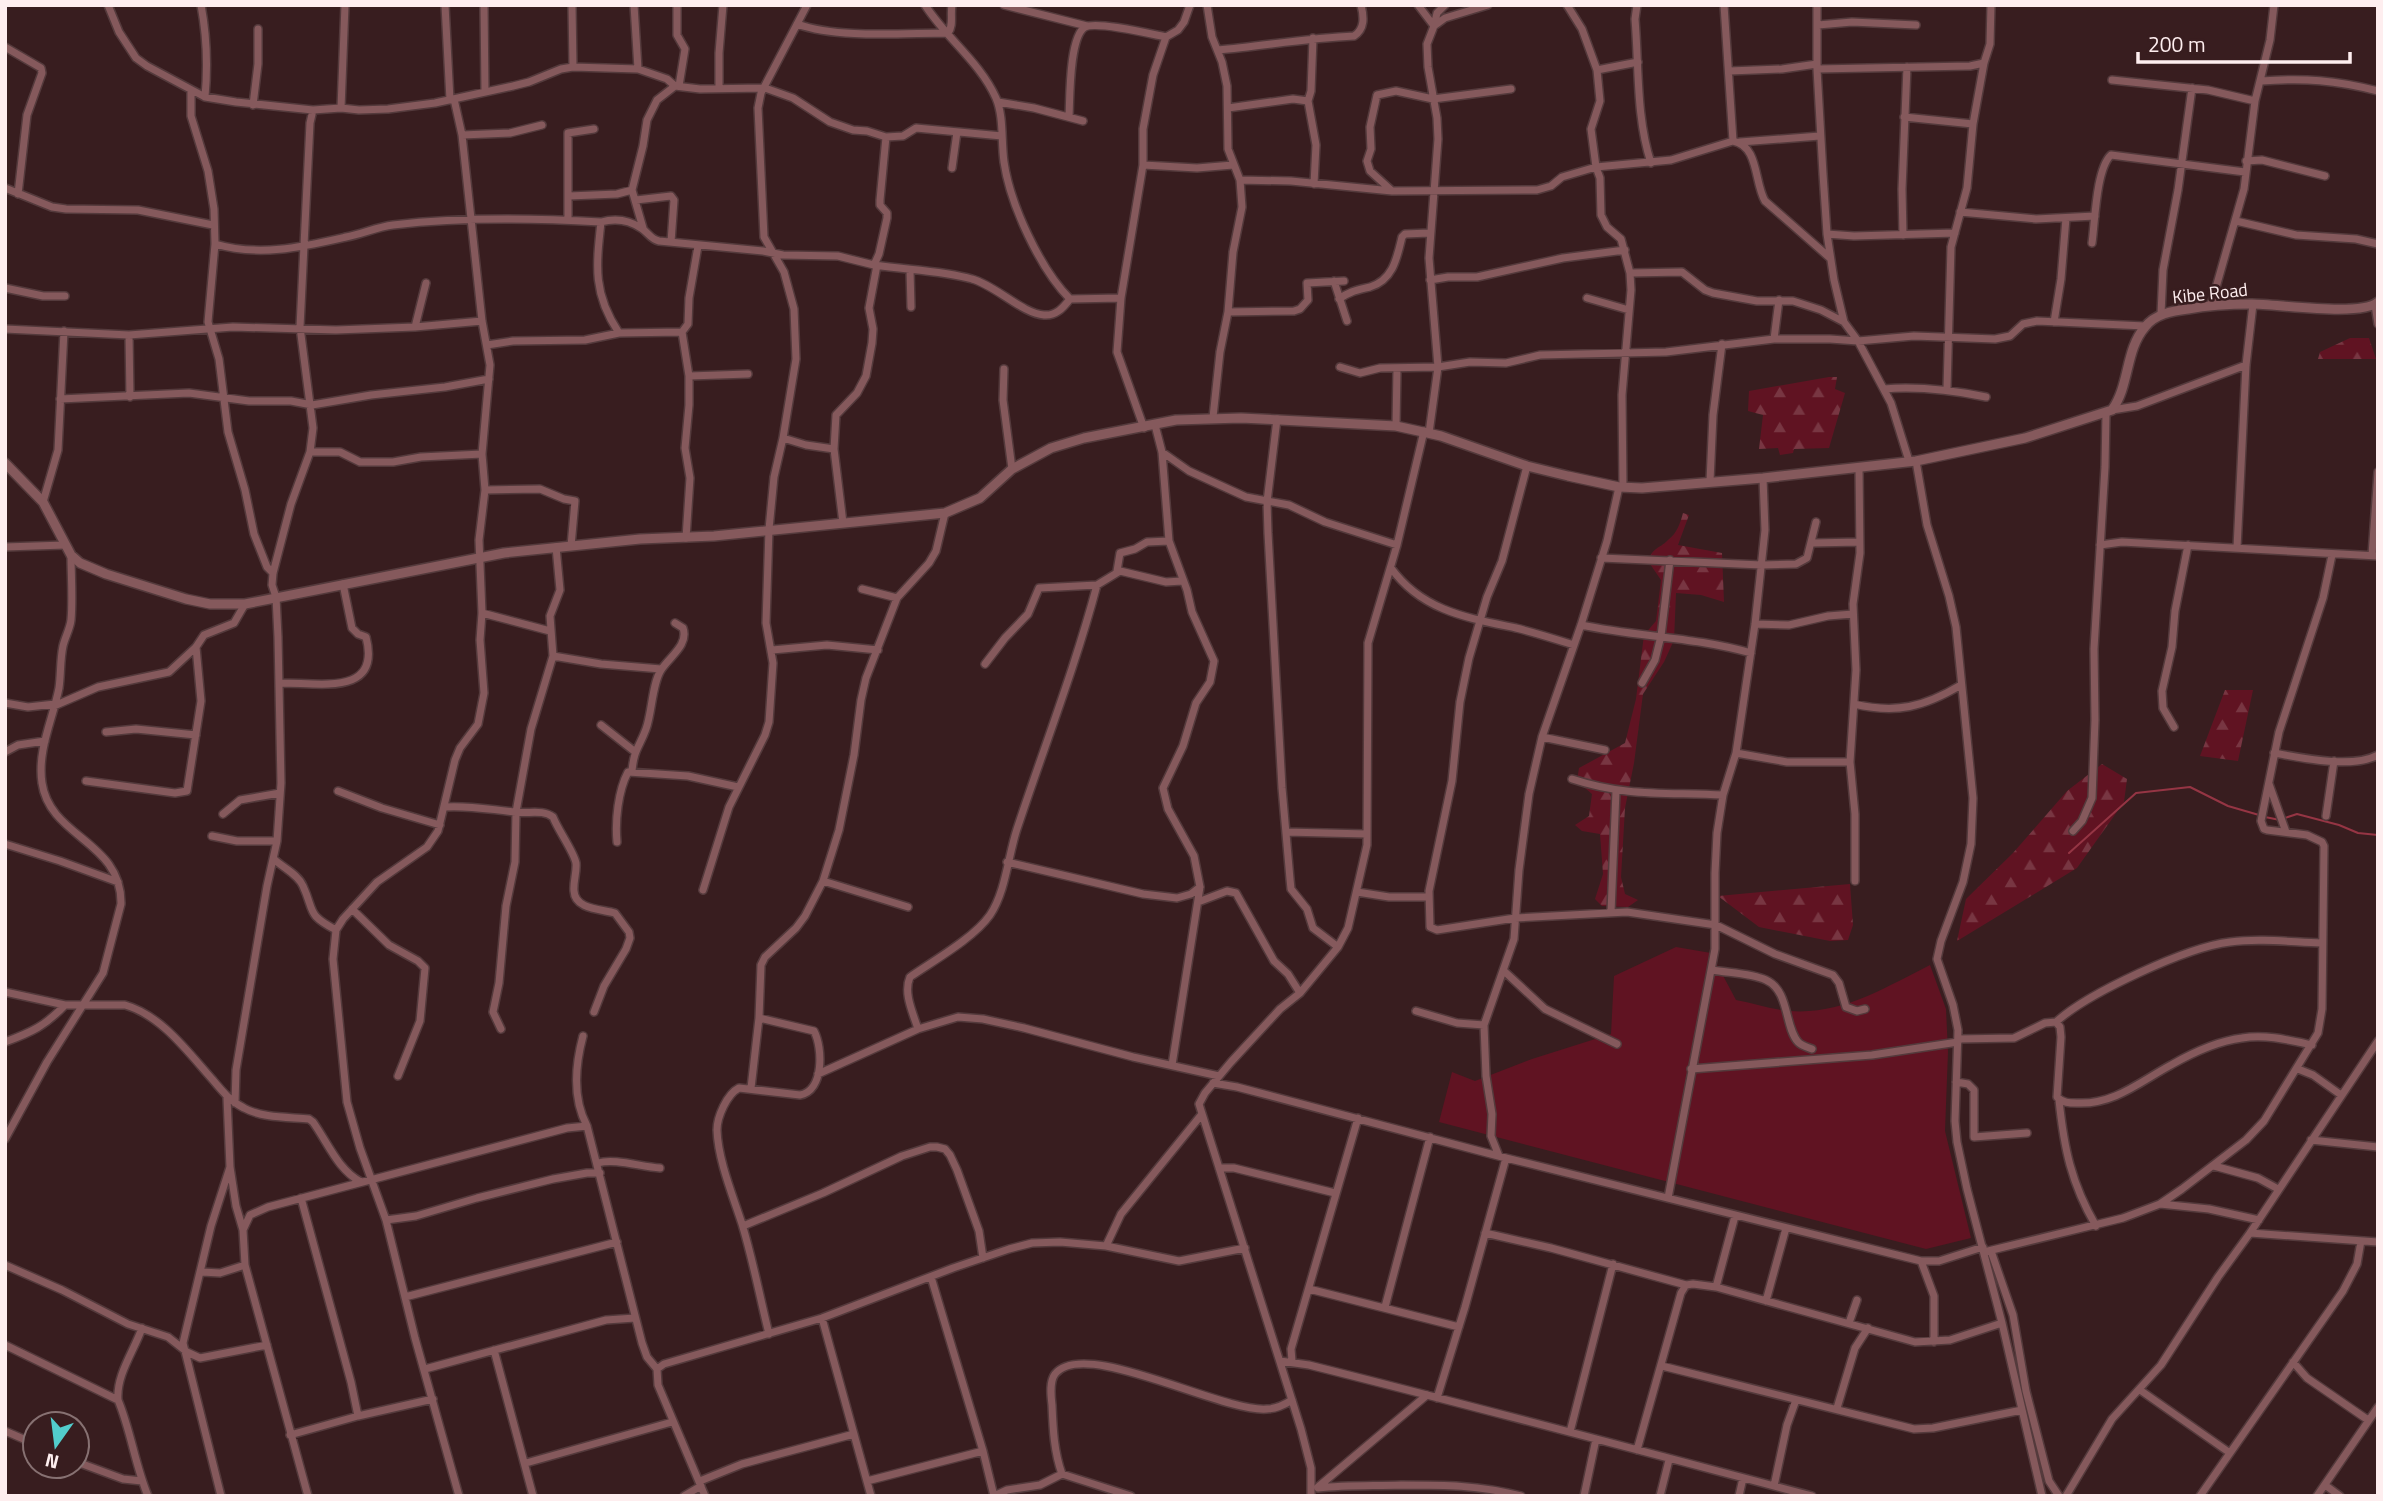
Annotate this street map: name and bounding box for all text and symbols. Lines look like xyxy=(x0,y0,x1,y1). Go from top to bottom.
scale bar xyxy=(2138,21,2350,65)
text: 200 m xyxy=(2148,28,2205,60)
street label: Kibe Road xyxy=(2171,276,2249,310)
north arrow xyxy=(21,1410,91,1480)
text: N xyxy=(42,1446,62,1478)

